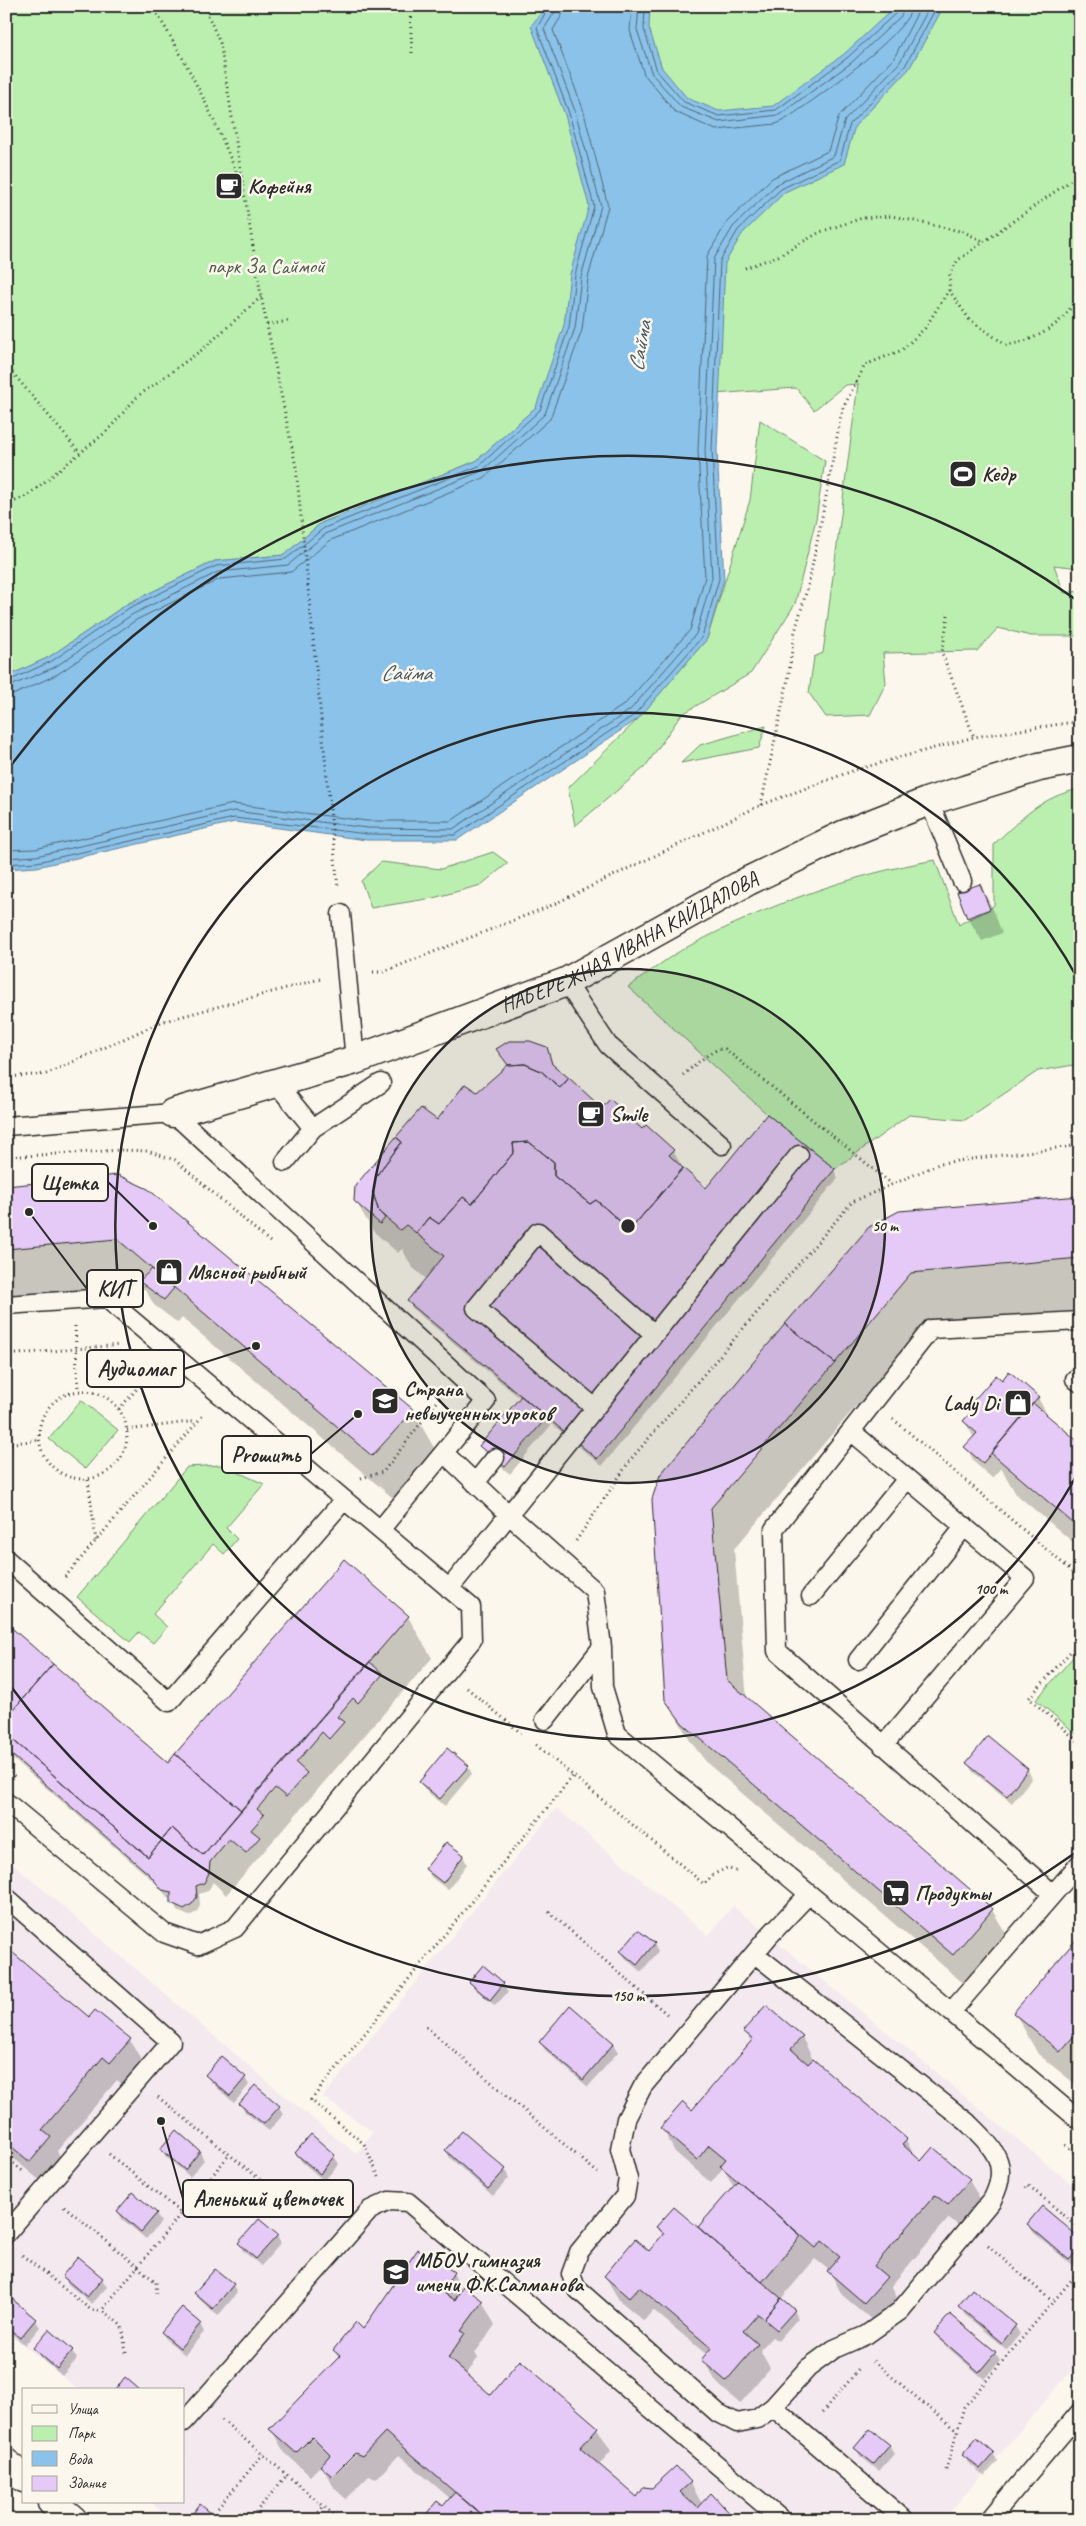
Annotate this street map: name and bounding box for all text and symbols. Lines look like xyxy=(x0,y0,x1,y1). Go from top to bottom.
cafe icon: Кофейня xyxy=(214,171,244,201)
place label: Кофейня xyxy=(248,173,312,199)
park label: парк За Саймой xyxy=(207,253,326,279)
water label: Сайма xyxy=(622,317,659,373)
sports icon: Кедр xyxy=(948,459,978,489)
place label: Кедр xyxy=(982,461,1017,487)
water label: Сайма xyxy=(381,659,434,687)
street label: НАБЕРЕЖНАЯ ИВАНА КАЙДАЛОВА xyxy=(497,865,763,1018)
cafe icon: Smile xyxy=(576,1099,606,1129)
place label: Smile xyxy=(610,1101,649,1127)
callout: Щетка xyxy=(32,1164,108,1201)
text: Щетка xyxy=(42,1169,100,1197)
centre of rings xyxy=(619,1217,637,1235)
text: 50 m xyxy=(872,1217,899,1236)
shop icon: Мясной рыбный xyxy=(154,1257,184,1287)
place label: Мясной рыбный xyxy=(188,1259,308,1285)
callout: КИТ xyxy=(87,1270,143,1307)
text: КИТ xyxy=(97,1275,138,1303)
callout: Аудиомаг xyxy=(87,1350,184,1387)
text: Аудиомаг xyxy=(97,1355,178,1383)
place label: Страна невыученных уроков xyxy=(404,1376,557,1426)
school or university icon: Страна невыученных уроков xyxy=(370,1386,400,1416)
shop icon: Lady Di xyxy=(1003,1388,1033,1418)
place label: Lady Di xyxy=(944,1390,1002,1417)
callout: Proшить xyxy=(222,1436,311,1473)
text: Proшить xyxy=(231,1441,302,1469)
text: 100 m xyxy=(975,1580,1009,1599)
supermarket icon: Продукты xyxy=(881,1878,911,1908)
place label: Продукты xyxy=(915,1880,993,1907)
text: 150 m xyxy=(612,1987,646,2006)
callout: Аленький цветочек xyxy=(183,2180,353,2217)
text: Аленький цветочек xyxy=(193,2185,345,2213)
place label: МБОУ гимназия имени Ф.К.Салманова xyxy=(415,2247,584,2297)
school or university icon: МБОУ гимназия имени Ф.К.Салманова xyxy=(381,2257,411,2287)
legend xyxy=(22,2388,185,2504)
text: Улица xyxy=(68,2400,99,2419)
text: Парк xyxy=(68,2424,96,2443)
text: Вода xyxy=(68,2450,93,2469)
text: Здание xyxy=(68,2474,107,2493)

